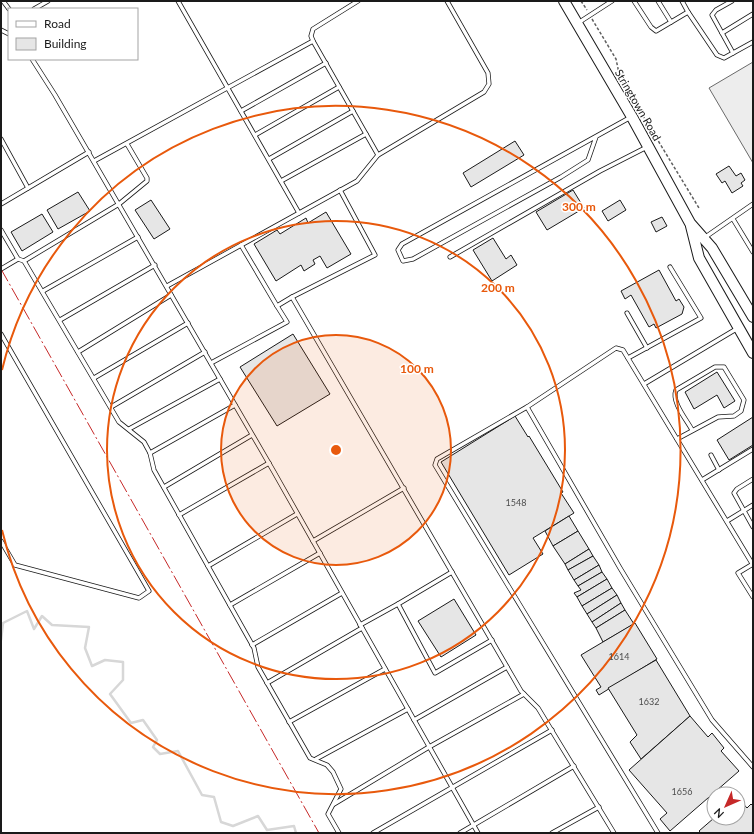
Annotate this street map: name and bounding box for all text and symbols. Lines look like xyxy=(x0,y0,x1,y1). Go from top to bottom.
legend xyxy=(8,8,138,60)
text: Road xyxy=(44,16,71,31)
text: Building xyxy=(44,36,87,51)
street label: Stringtown Road xyxy=(613,67,664,143)
text: 300 m xyxy=(562,199,596,214)
text: 200 m xyxy=(481,280,515,295)
text: 100 m xyxy=(400,361,434,376)
centre of rings xyxy=(329,443,343,457)
house number: 1548 xyxy=(506,497,526,508)
house number: 1614 xyxy=(609,651,629,662)
house number: 1632 xyxy=(639,696,659,707)
house number: 1656 xyxy=(672,786,692,797)
north arrow xyxy=(706,786,746,826)
text: N xyxy=(711,806,726,821)

